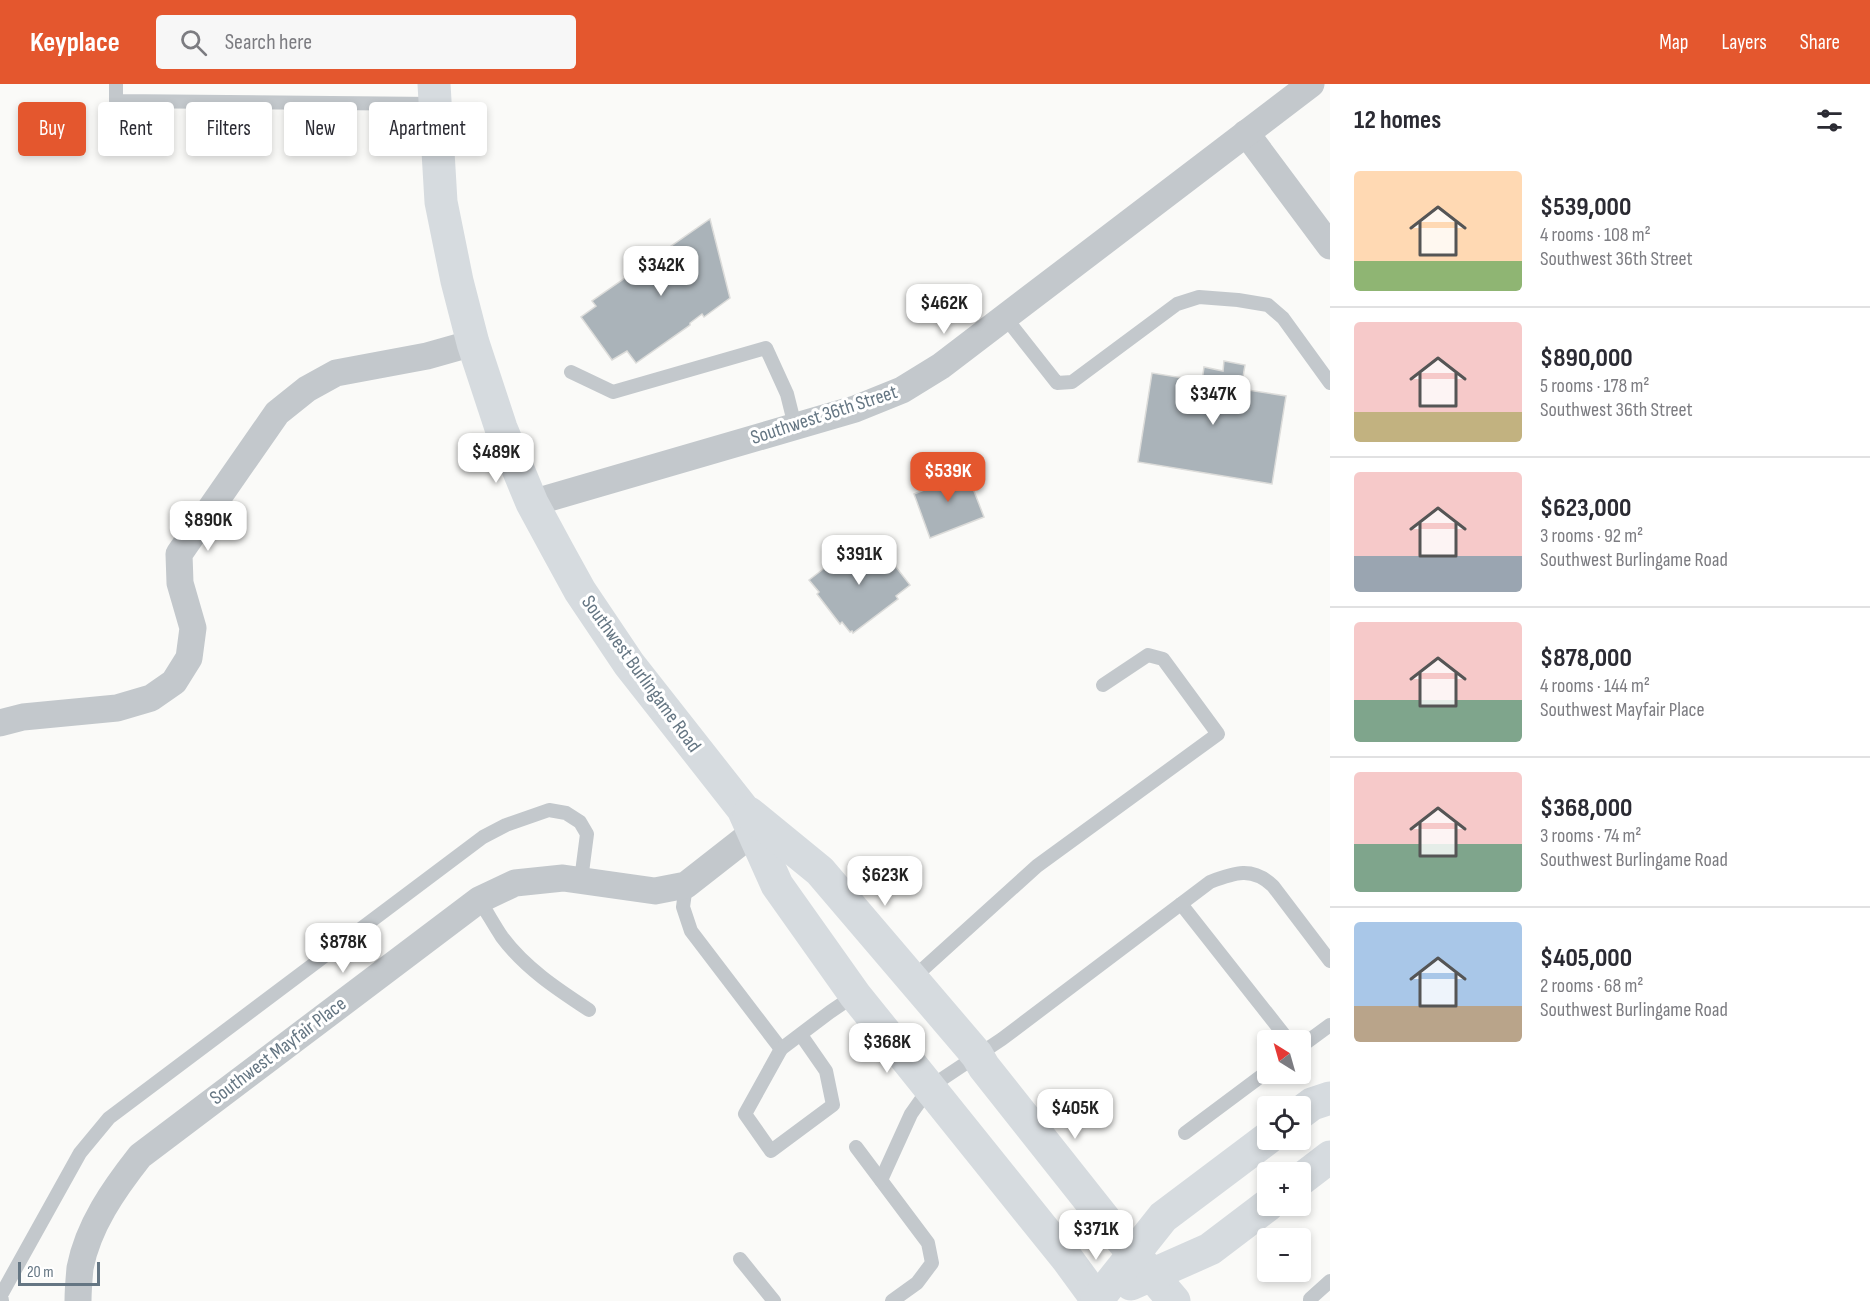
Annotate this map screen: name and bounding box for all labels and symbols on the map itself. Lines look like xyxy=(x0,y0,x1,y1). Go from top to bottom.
pin: $342K xyxy=(619,246,703,297)
pin: $462K xyxy=(902,284,986,335)
pin: $347K xyxy=(1171,375,1255,426)
street label: Southwest 36th Street xyxy=(748,380,900,450)
pin: $489K xyxy=(454,433,538,484)
pin: $539K xyxy=(906,452,990,503)
pin: $890K xyxy=(166,501,250,552)
pin: $391K xyxy=(817,535,901,586)
street label: Southwest Burlingame Road xyxy=(576,591,706,757)
pin: $623K xyxy=(843,856,927,907)
pin: $878K xyxy=(301,923,385,974)
street label: Southwest Mayfair Place xyxy=(205,992,351,1110)
pin: $368K xyxy=(845,1023,929,1074)
north arrow xyxy=(1257,1030,1311,1084)
pin: $405K xyxy=(1033,1089,1117,1140)
pin: $371K xyxy=(1054,1210,1138,1261)
scale bar xyxy=(18,1259,100,1286)

